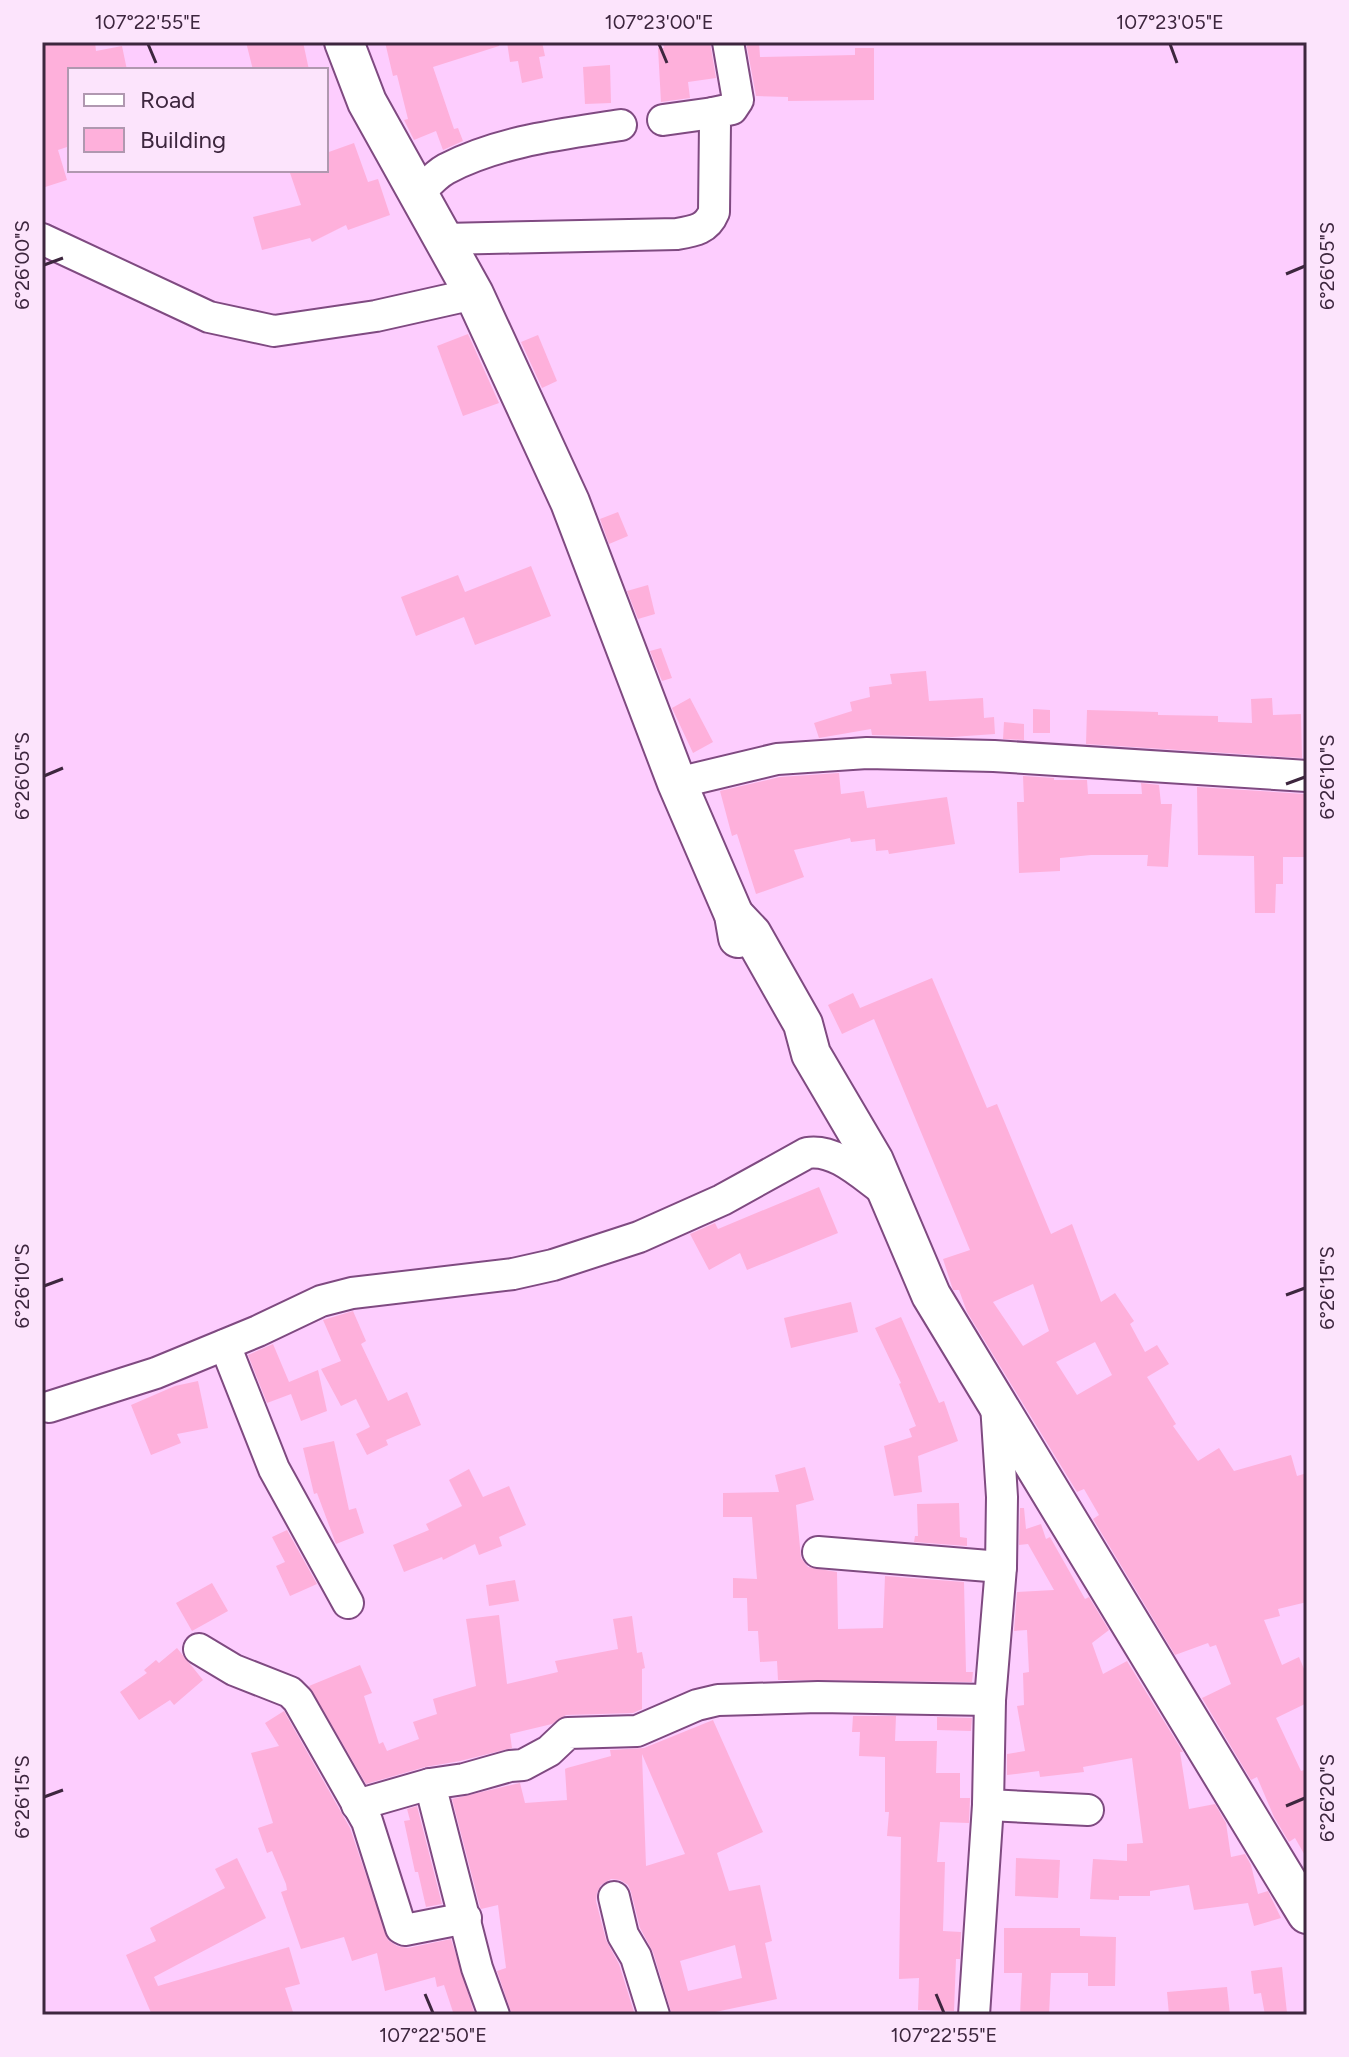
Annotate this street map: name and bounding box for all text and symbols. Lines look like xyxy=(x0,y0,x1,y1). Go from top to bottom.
text: 107°22'55"E xyxy=(95,10,201,34)
text: 107°23'00"E xyxy=(604,10,714,34)
text: 107°23'05"E xyxy=(1116,10,1224,34)
legend xyxy=(68,68,328,172)
text: Road xyxy=(140,85,195,114)
text: Building xyxy=(140,125,226,154)
text: 6°26'00"S xyxy=(10,220,34,310)
text: 6°26'05"S xyxy=(1315,222,1339,310)
text: 6°26'05"S xyxy=(10,732,34,820)
text: 6°26'10"S xyxy=(1315,735,1339,819)
text: 6°26'10"S xyxy=(10,1244,34,1328)
text: 6°26'15"S xyxy=(1315,1246,1339,1330)
text: 6°26'20"S xyxy=(1315,1754,1339,1842)
text: 6°26'15"S xyxy=(10,1755,34,1839)
text: 107°22'50"E xyxy=(379,2023,487,2047)
text: 107°22'55"E xyxy=(891,2023,997,2047)

